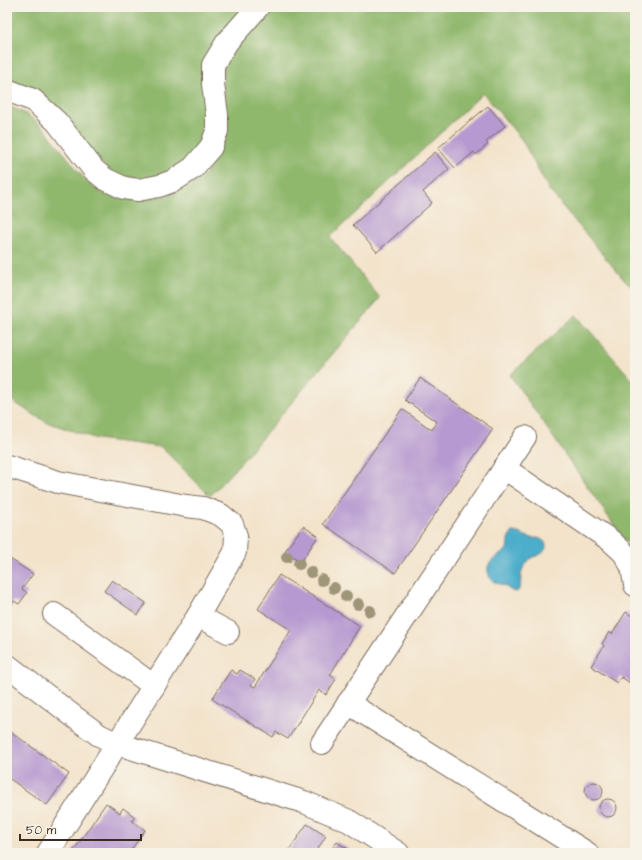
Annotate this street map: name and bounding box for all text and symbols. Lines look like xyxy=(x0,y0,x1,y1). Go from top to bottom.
scale bar xyxy=(20,816,141,842)
text: 50 m xyxy=(26,822,57,839)

